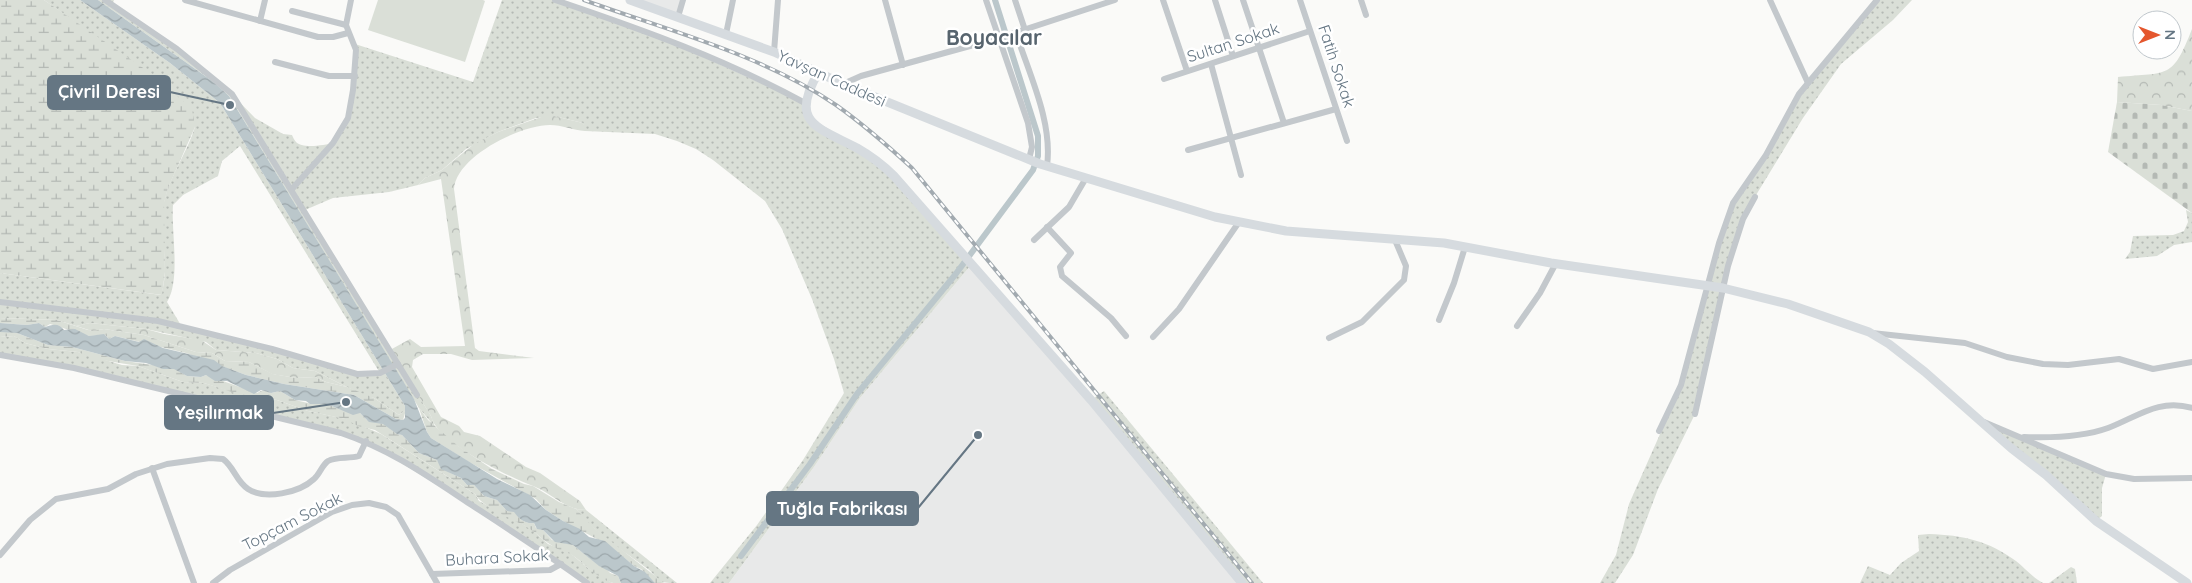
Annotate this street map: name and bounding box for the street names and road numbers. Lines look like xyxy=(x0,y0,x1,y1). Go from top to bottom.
street label: Sultan Sokak xyxy=(1184,18,1282,66)
street label: Fatih Sokak xyxy=(1314,22,1360,110)
street label: Yavşan Caddesi xyxy=(775,45,889,111)
street label: Topçam Sokak xyxy=(239,487,345,555)
street label: Buhara Sokak xyxy=(445,544,549,570)

